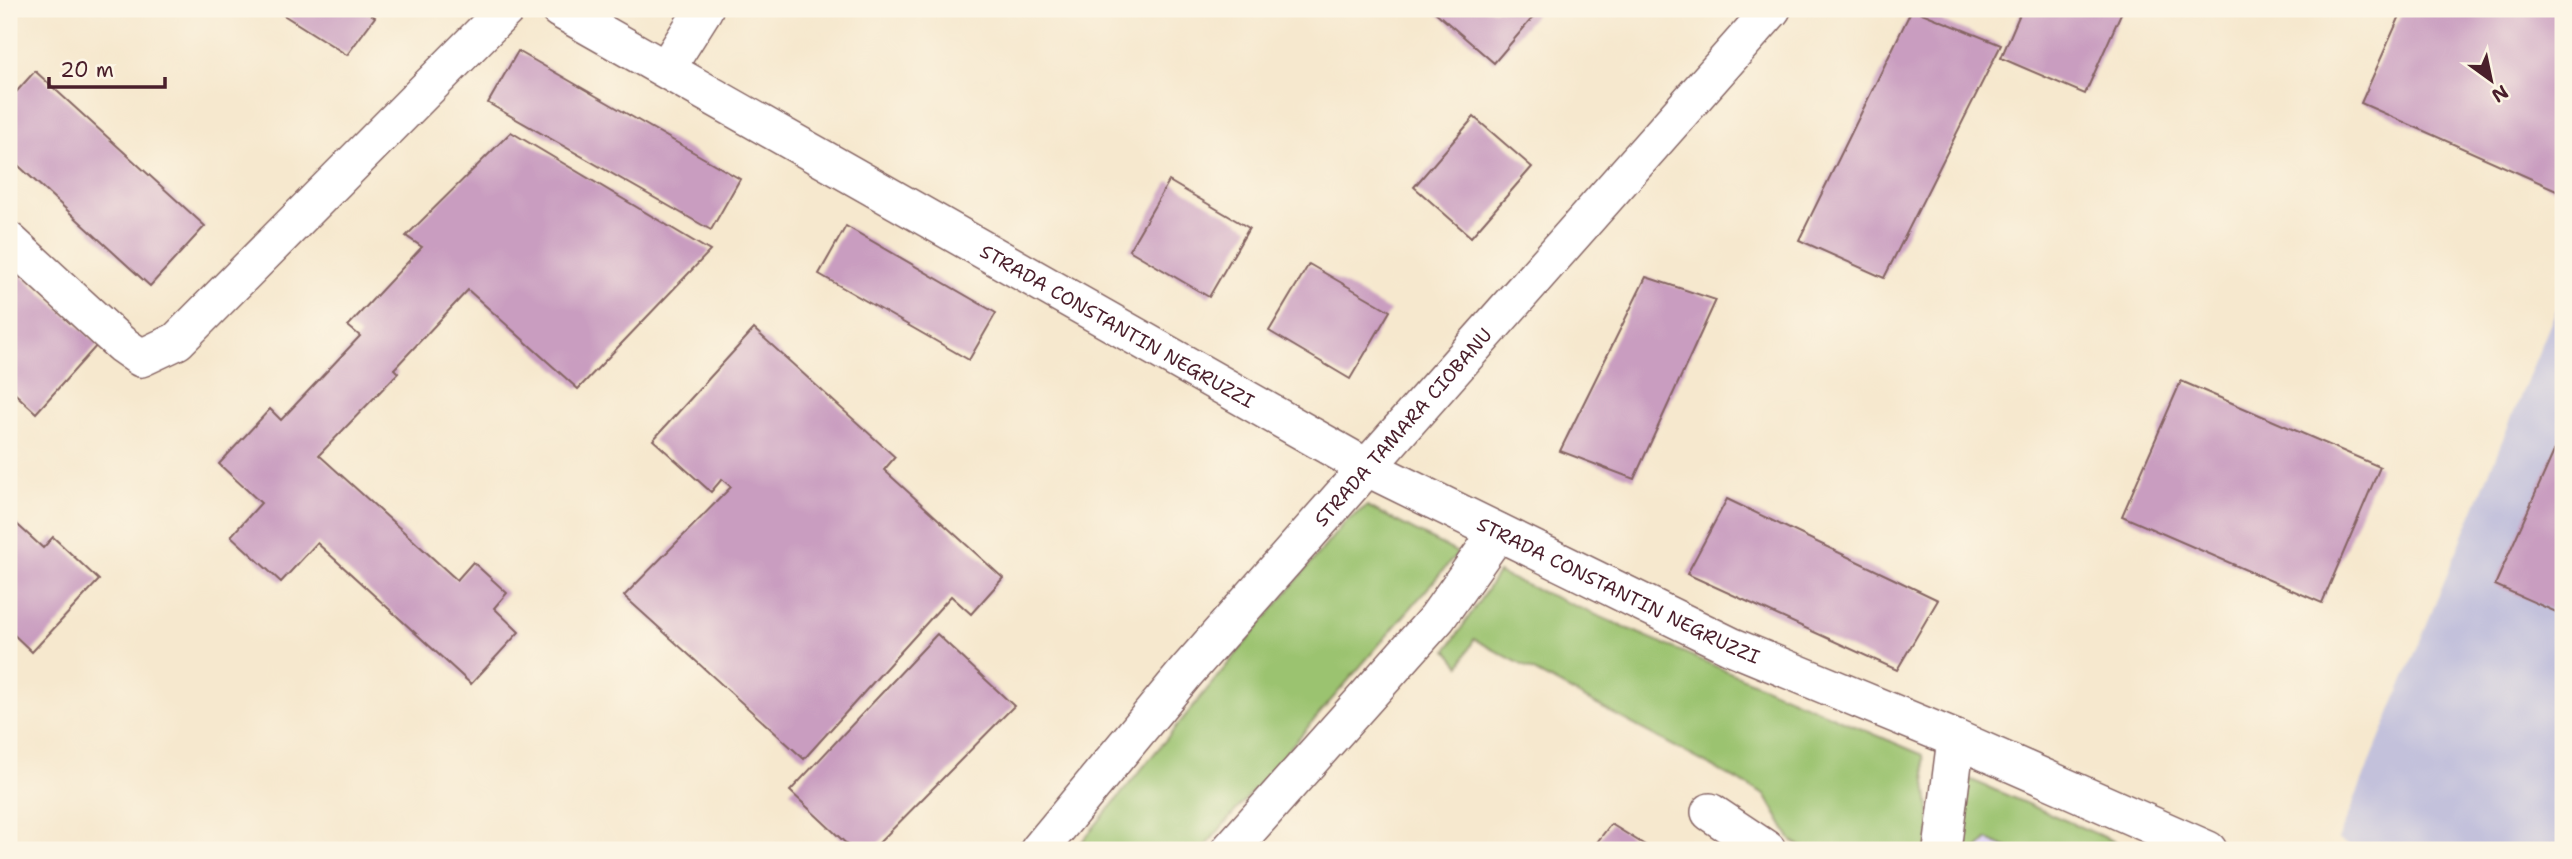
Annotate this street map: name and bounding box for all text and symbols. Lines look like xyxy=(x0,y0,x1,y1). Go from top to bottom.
scale bar xyxy=(49,46,164,90)
north arrow xyxy=(2456,46,2526,116)
text: 20 m xyxy=(60,56,114,84)
text: N xyxy=(2487,79,2513,108)
street label: STRADA CONSTANTIN NEGRUZZI xyxy=(976,238,1259,414)
street label: STRADA TAMARA CIOBANU xyxy=(1308,322,1497,531)
street label: STRADA CONSTANTIN NEGRUZZI xyxy=(1473,511,1764,669)

